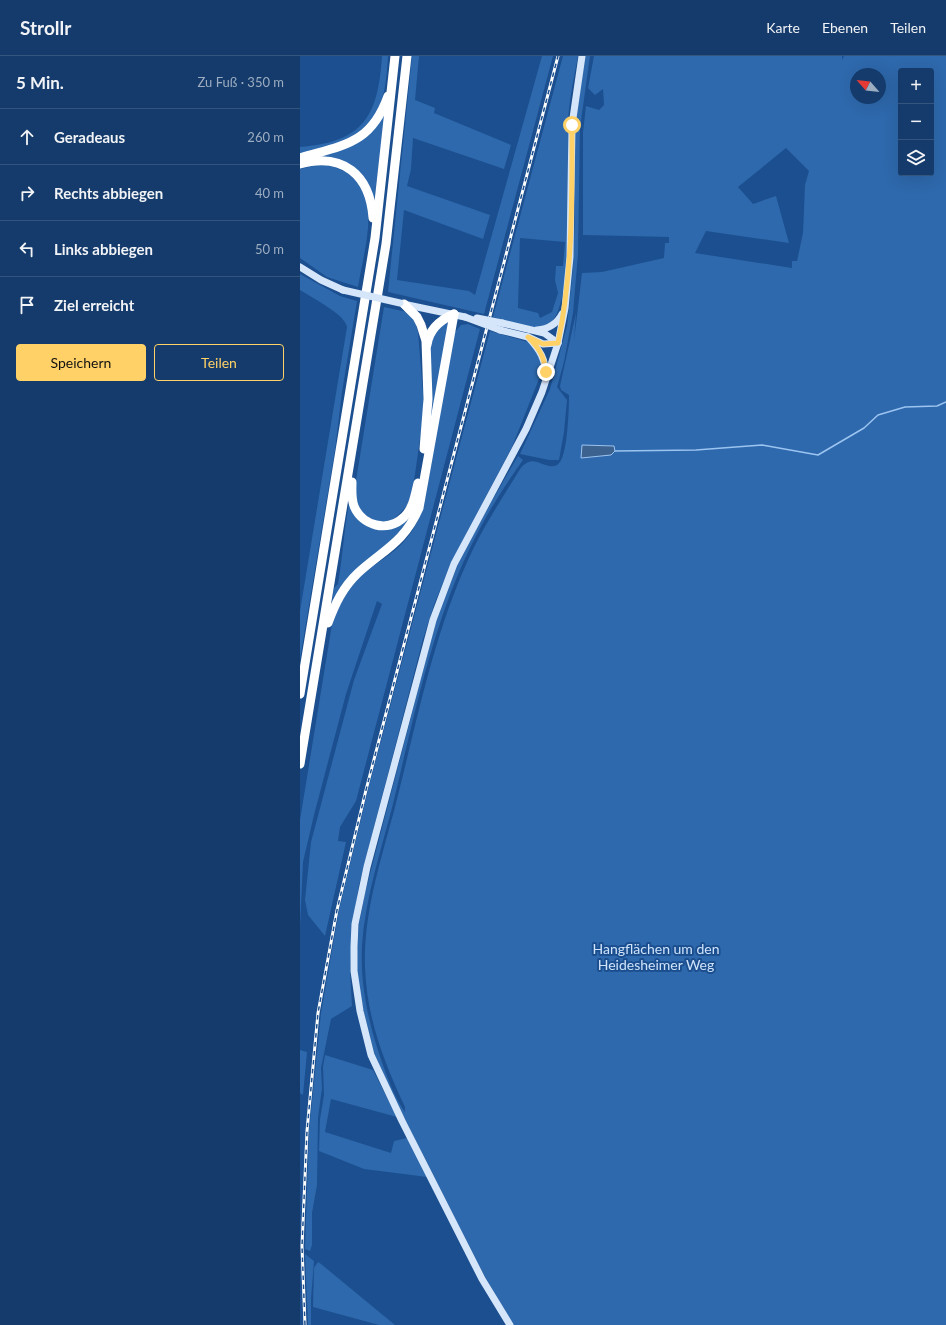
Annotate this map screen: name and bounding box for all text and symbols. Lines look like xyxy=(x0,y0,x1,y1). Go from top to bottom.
text: Strollr xyxy=(20,16,71,39)
text: Karte xyxy=(766,19,800,36)
text: Ebenen xyxy=(822,19,868,36)
text: Teilen xyxy=(890,19,926,36)
north arrow xyxy=(850,68,886,104)
map controls xyxy=(898,68,934,176)
button: + xyxy=(898,68,934,104)
text: 5 Min. xyxy=(16,72,64,93)
text: Zu Fuß · 350 m xyxy=(198,74,284,90)
button: − xyxy=(898,104,934,140)
route start xyxy=(563,116,581,134)
icon: ahead xyxy=(16,126,38,148)
text: Geradeaus xyxy=(54,128,125,146)
text: 260 m xyxy=(247,129,284,145)
button: layers xyxy=(898,140,934,176)
icon: right xyxy=(16,182,38,204)
text: Rechts abbiegen xyxy=(54,184,163,202)
text: 40 m xyxy=(255,185,284,201)
icon: left xyxy=(16,238,38,260)
text: Links abbiegen xyxy=(54,240,153,258)
text: 50 m xyxy=(255,241,284,257)
icon: arrive xyxy=(16,294,38,316)
text: Ziel erreicht xyxy=(54,296,134,314)
button: Speichern xyxy=(16,344,146,381)
button: Teilen xyxy=(154,344,284,381)
route end xyxy=(537,363,555,381)
park label: Hangflächen um den Heidesheimer Weg xyxy=(593,940,719,973)

